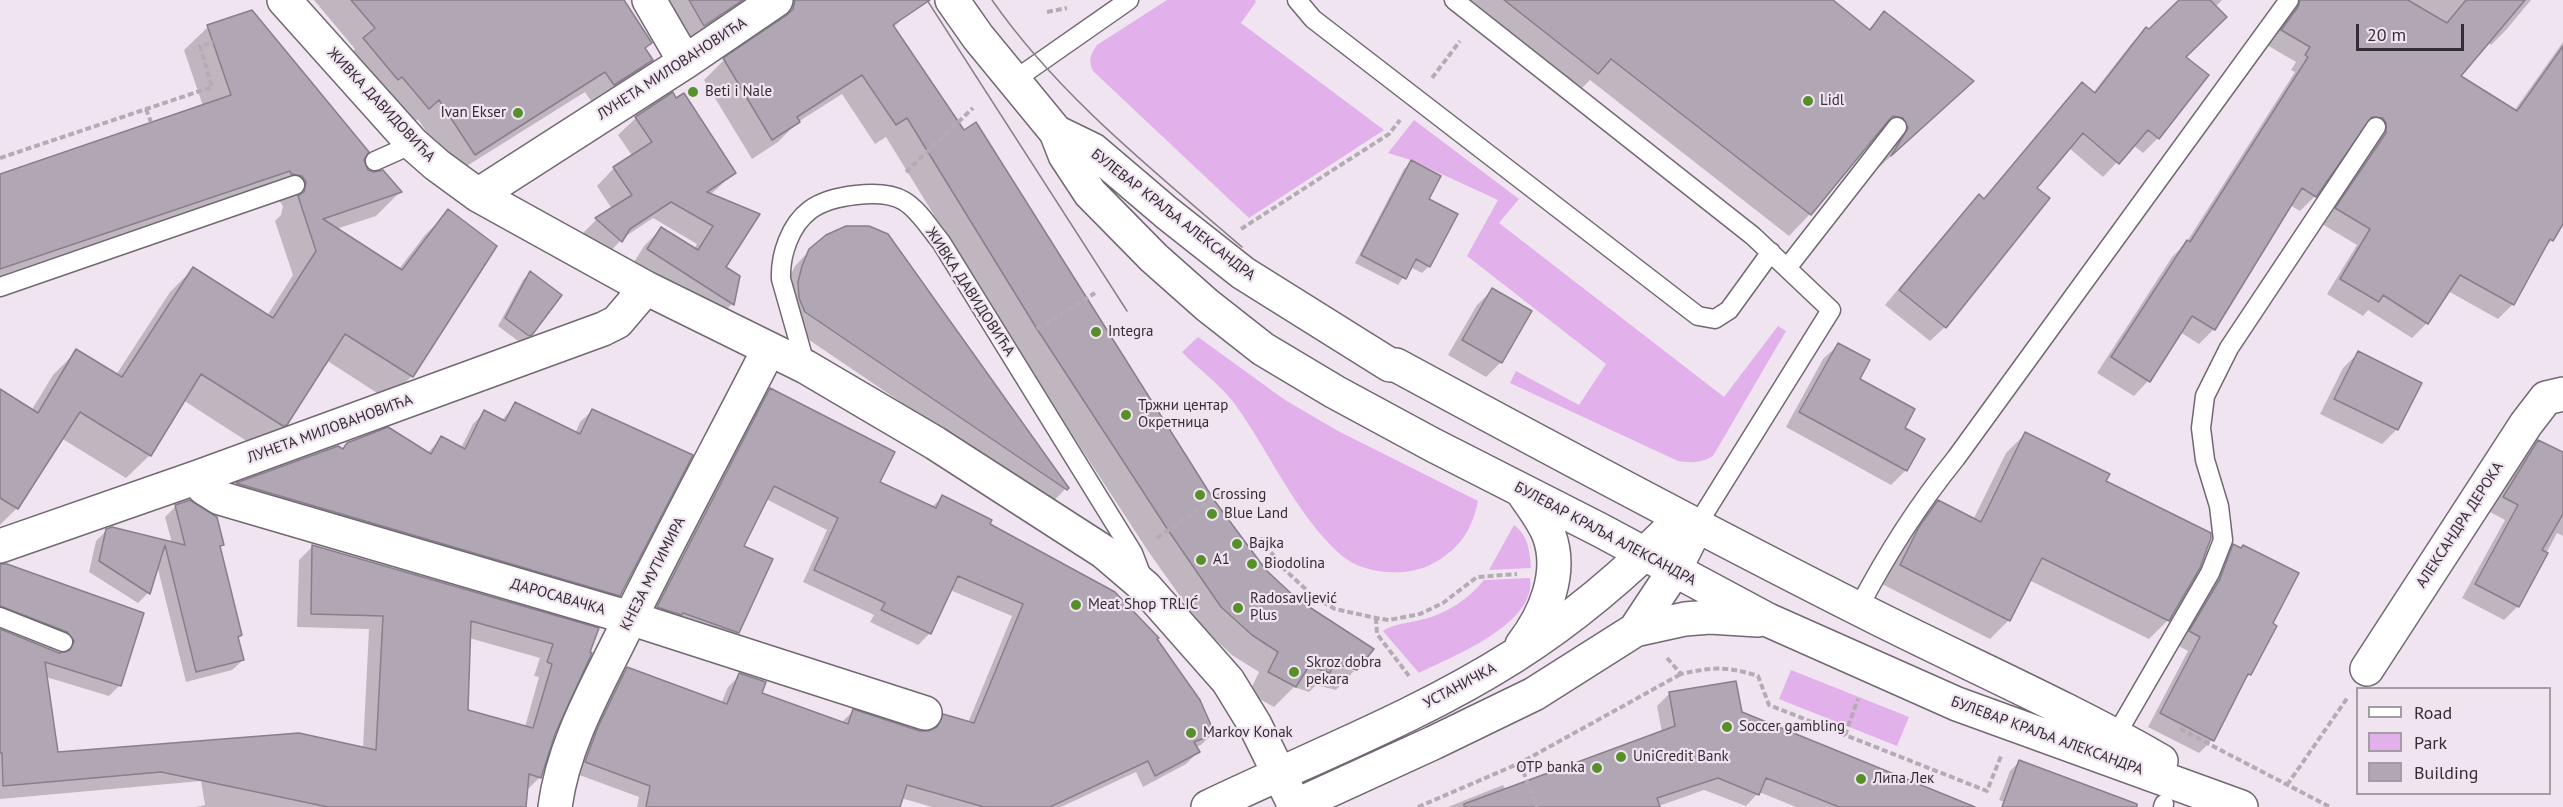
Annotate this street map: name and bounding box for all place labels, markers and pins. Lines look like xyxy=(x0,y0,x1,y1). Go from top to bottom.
place label: Beti i Nale xyxy=(705,83,772,101)
marker: Beti i Nale xyxy=(686,85,700,99)
place label: Lidl xyxy=(1820,92,1844,110)
marker: Lidl xyxy=(1801,94,1815,108)
place label: Ivan Ekser xyxy=(440,104,506,122)
marker: Ivan Ekser xyxy=(511,106,525,120)
place label: Integra xyxy=(1108,323,1154,341)
marker: Integra xyxy=(1089,325,1103,339)
place label: Тржни центар Окретница xyxy=(1138,397,1228,432)
marker: Тржни центар Окретница xyxy=(1119,408,1133,422)
place label: Crossing xyxy=(1212,486,1266,504)
marker: Crossing xyxy=(1193,488,1207,502)
place label: Blue Land xyxy=(1224,505,1288,523)
marker: Blue Land xyxy=(1205,507,1219,521)
place label: Bajka xyxy=(1249,535,1284,553)
marker: Bajka xyxy=(1230,537,1244,551)
place label: A1 xyxy=(1213,551,1230,569)
marker: A1 xyxy=(1194,553,1208,567)
place label: Biodolina xyxy=(1264,555,1325,573)
marker: Biodolina xyxy=(1245,557,1259,571)
place label: Radosavljević Plus xyxy=(1250,590,1337,625)
place label: Meat Shop TRLIĆ xyxy=(1088,596,1198,614)
marker: Meat Shop TRLIĆ xyxy=(1069,598,1083,612)
marker: Radosavljević Plus xyxy=(1231,601,1245,615)
place label: Skroz dobra pekara xyxy=(1306,654,1382,689)
marker: Skroz dobra pekara xyxy=(1287,665,1301,679)
place label: Soccer gambling xyxy=(1739,718,1845,736)
marker: Soccer gambling xyxy=(1720,720,1734,734)
place label: Markov Konak xyxy=(1203,724,1293,742)
marker: Markov Konak xyxy=(1184,726,1198,740)
place label: UniCredit Bank xyxy=(1633,748,1729,766)
marker: UniCredit Bank xyxy=(1614,750,1628,764)
place label: OTP banka xyxy=(1516,759,1585,777)
marker: OTP banka xyxy=(1590,761,1604,775)
place label: Липа Лек xyxy=(1873,770,1934,788)
marker: Липа Лек xyxy=(1854,772,1868,786)

